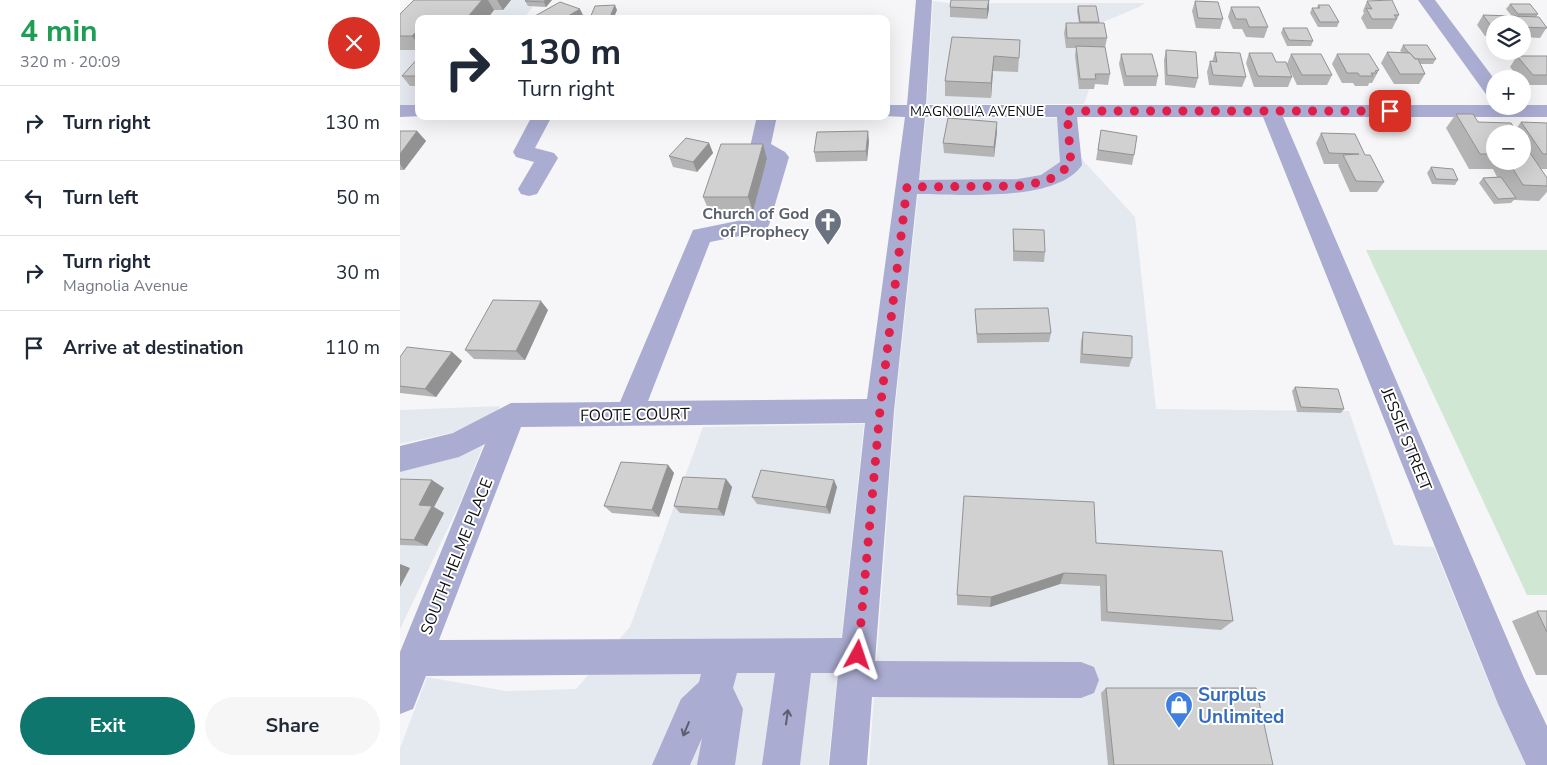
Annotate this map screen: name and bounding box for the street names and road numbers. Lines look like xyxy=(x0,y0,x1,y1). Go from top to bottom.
street label: MAGNOLIA AVENUE xyxy=(910,102,1044,121)
street label: JESSIE STREET xyxy=(1375,384,1437,495)
street label: FOOTE COURT xyxy=(580,403,690,427)
street label: SOUTH HELME PLACE xyxy=(415,475,498,638)

